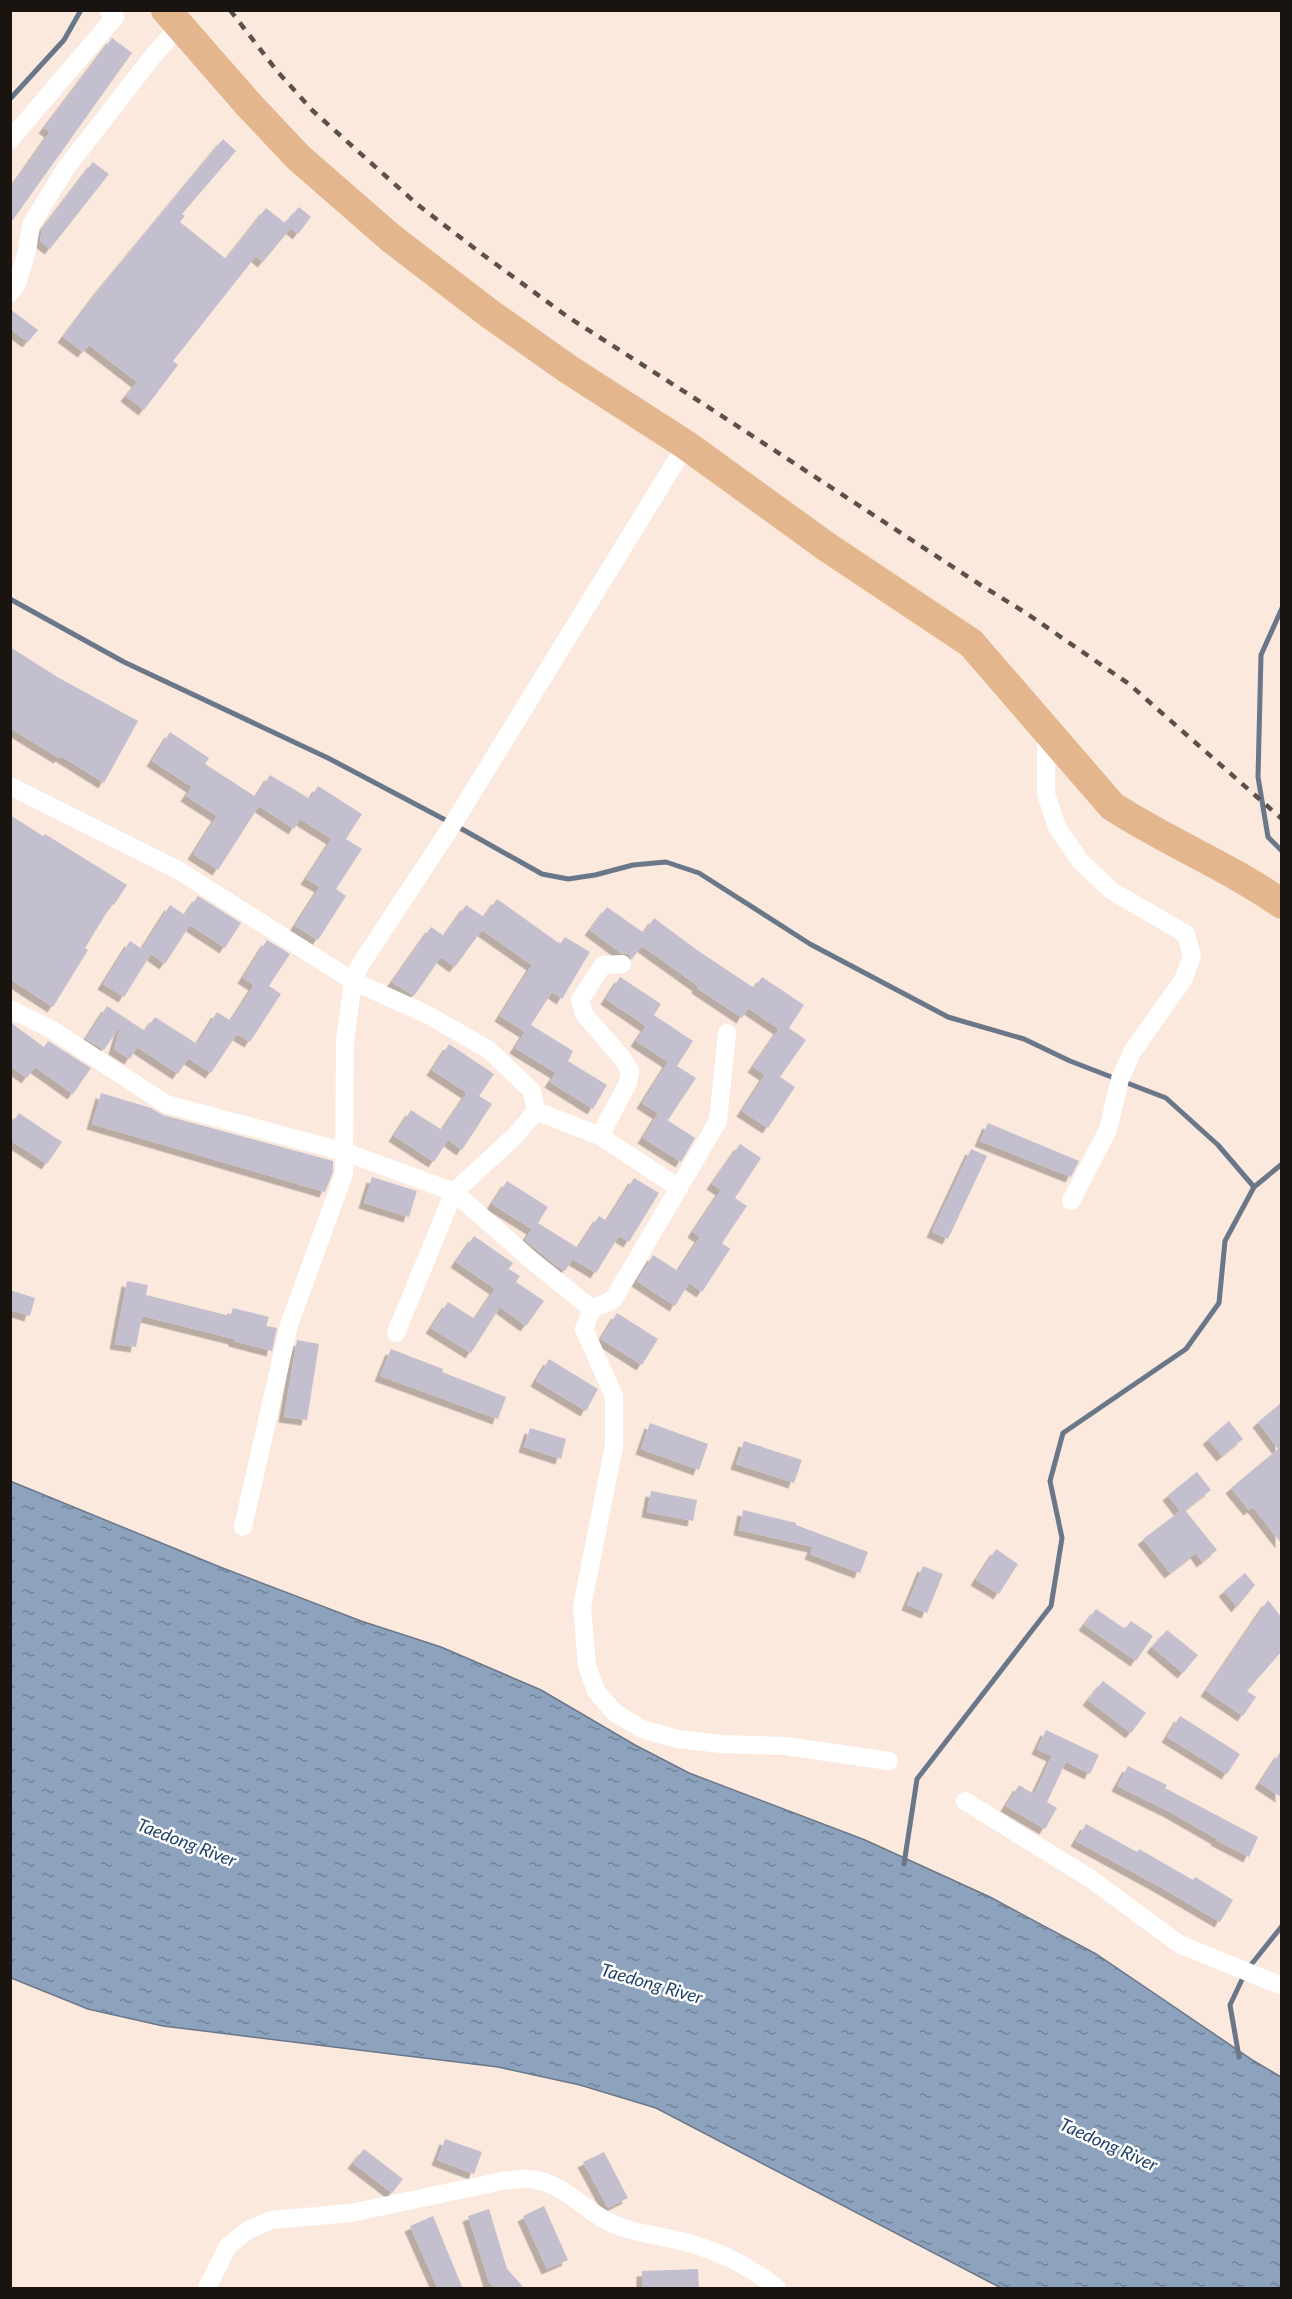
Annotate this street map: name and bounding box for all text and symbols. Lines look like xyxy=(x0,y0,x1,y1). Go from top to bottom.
water label: Taedong River xyxy=(134,1813,241,1871)
water label: Taedong River xyxy=(599,1958,706,2008)
water label: Taedong River xyxy=(1057,2113,1162,2176)

